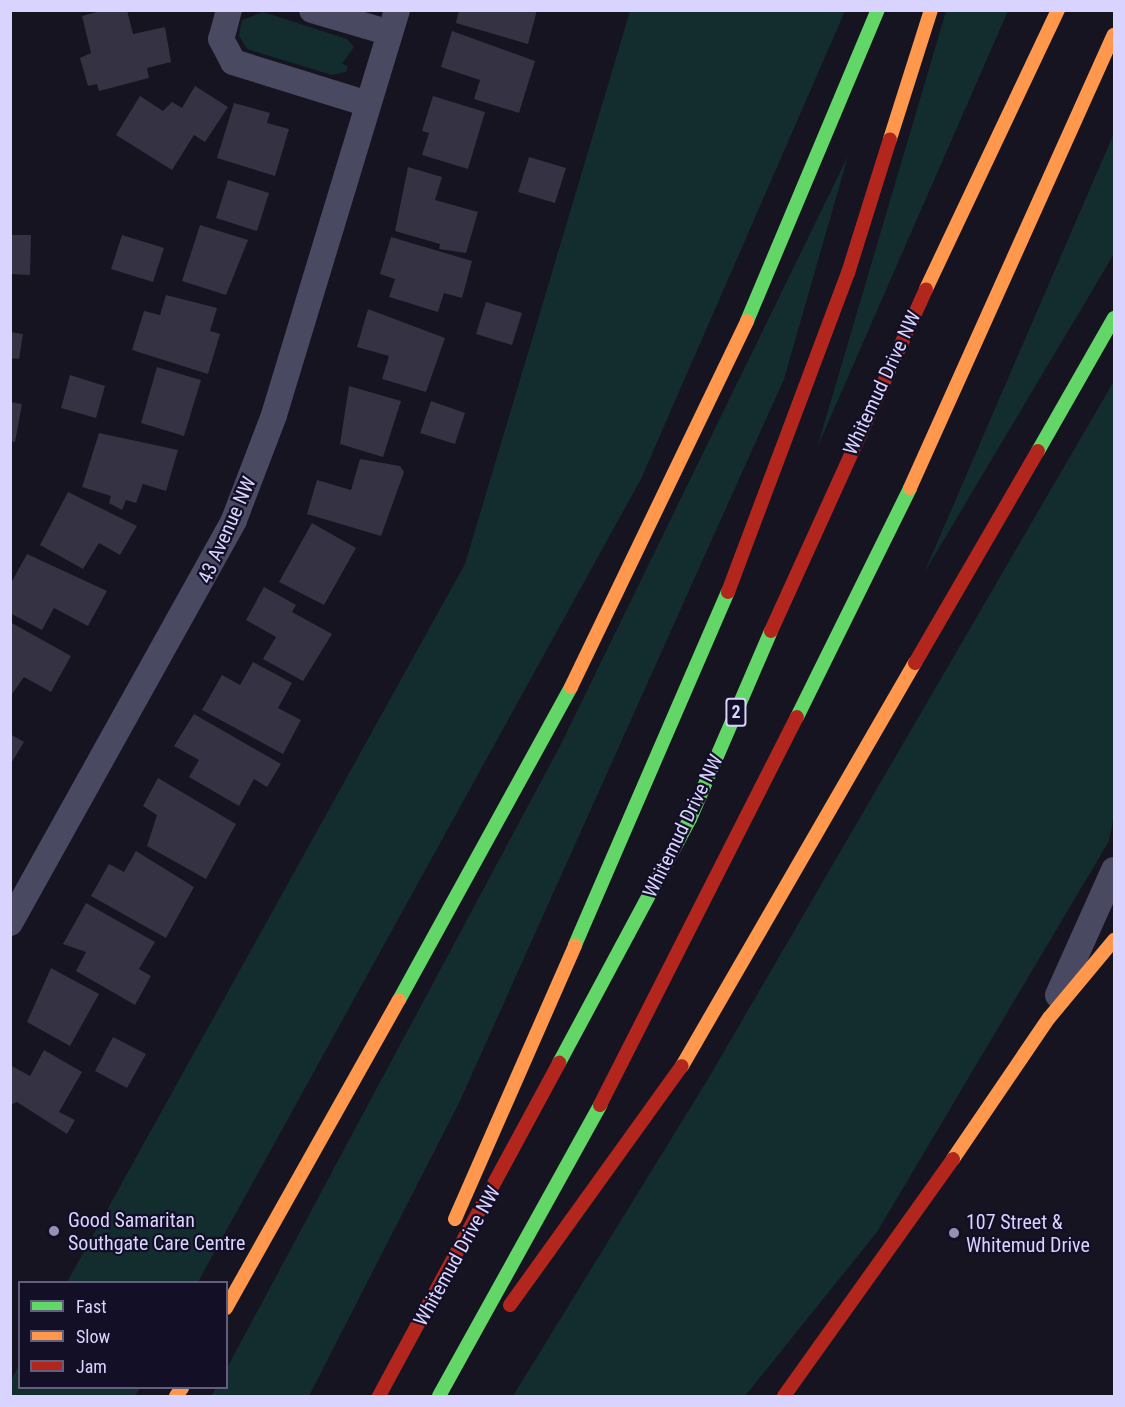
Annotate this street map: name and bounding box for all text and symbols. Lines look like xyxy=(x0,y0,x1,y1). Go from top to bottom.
street label: Whitemud Drive NW xyxy=(838,307,926,459)
street label: 43 Avenue NW xyxy=(193,473,261,587)
road number: 2 xyxy=(724,697,748,727)
street label: Whitemud Drive NW xyxy=(638,751,728,901)
street label: Whitemud Drive NW xyxy=(409,1182,505,1330)
place label: Good Samaritan Southgate Care Centre xyxy=(68,1208,245,1255)
place label: 107 Street & Whitemud Drive xyxy=(966,1210,1090,1257)
marker: Good Samaritan Southgate Care Centre xyxy=(45,1222,63,1240)
marker: 107 Street & Whitemud Drive xyxy=(947,1226,961,1240)
legend xyxy=(18,1281,228,1389)
text: Fast xyxy=(76,1296,107,1317)
text: Slow xyxy=(76,1326,110,1347)
text: Jam xyxy=(76,1356,107,1377)

